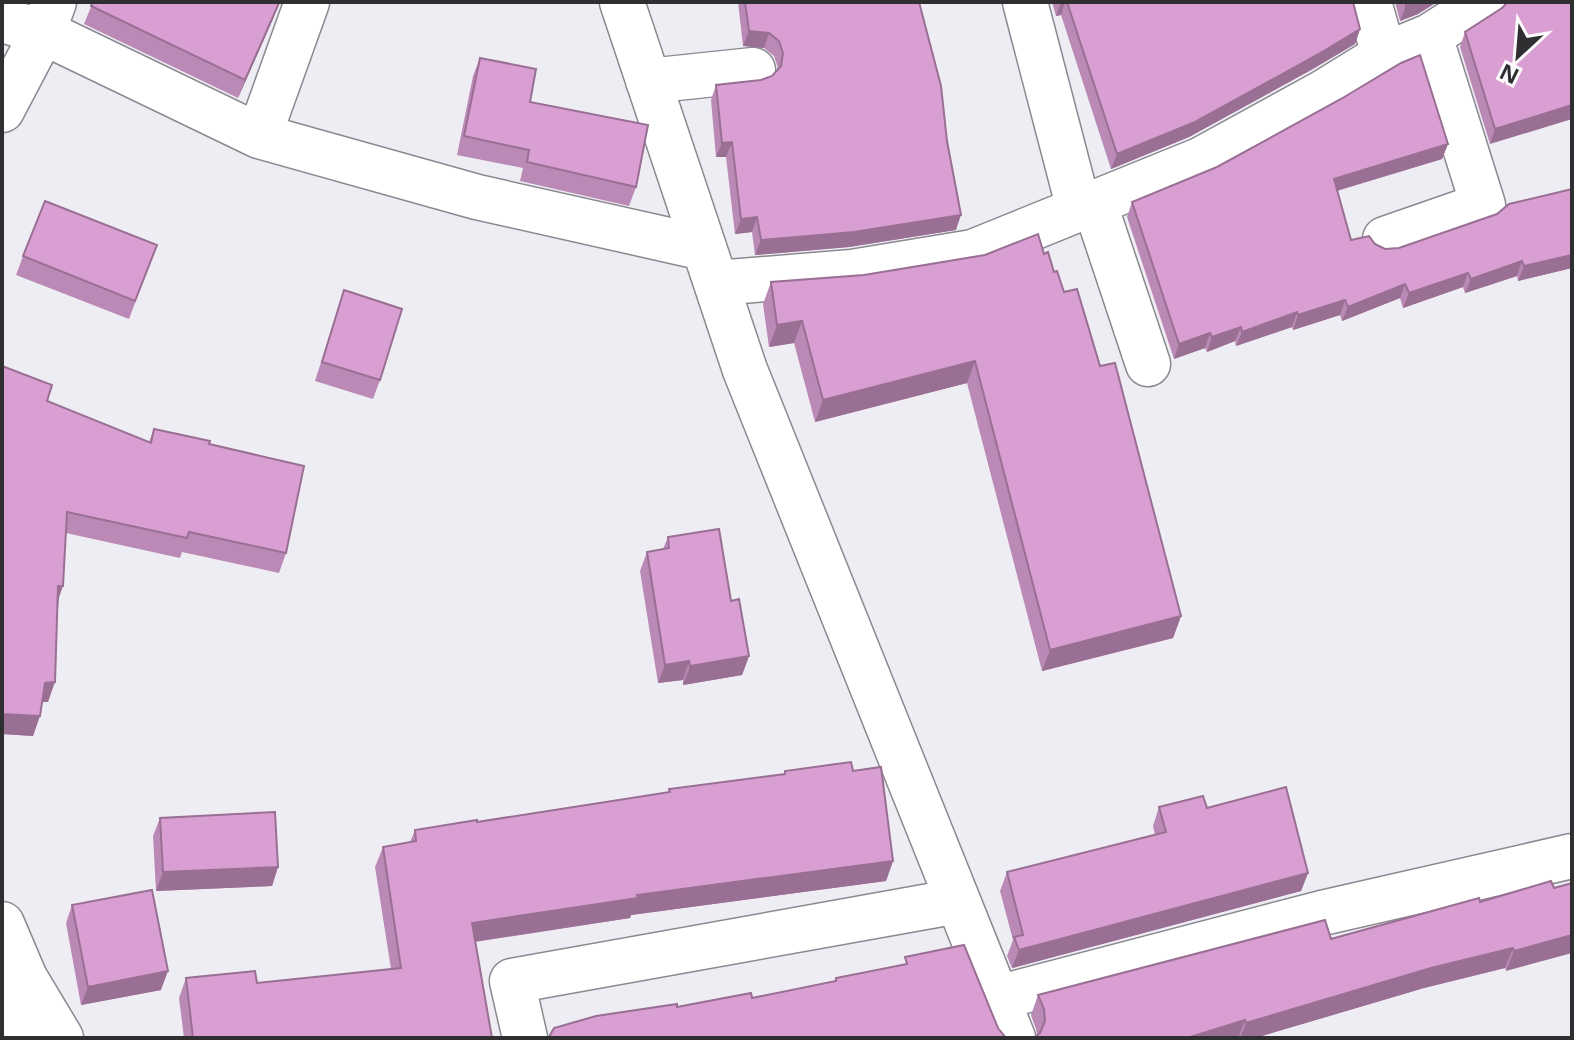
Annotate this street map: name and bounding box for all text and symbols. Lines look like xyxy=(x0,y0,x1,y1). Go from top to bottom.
north arrow xyxy=(1478,16,1558,96)
text: N xyxy=(1494,57,1523,92)

